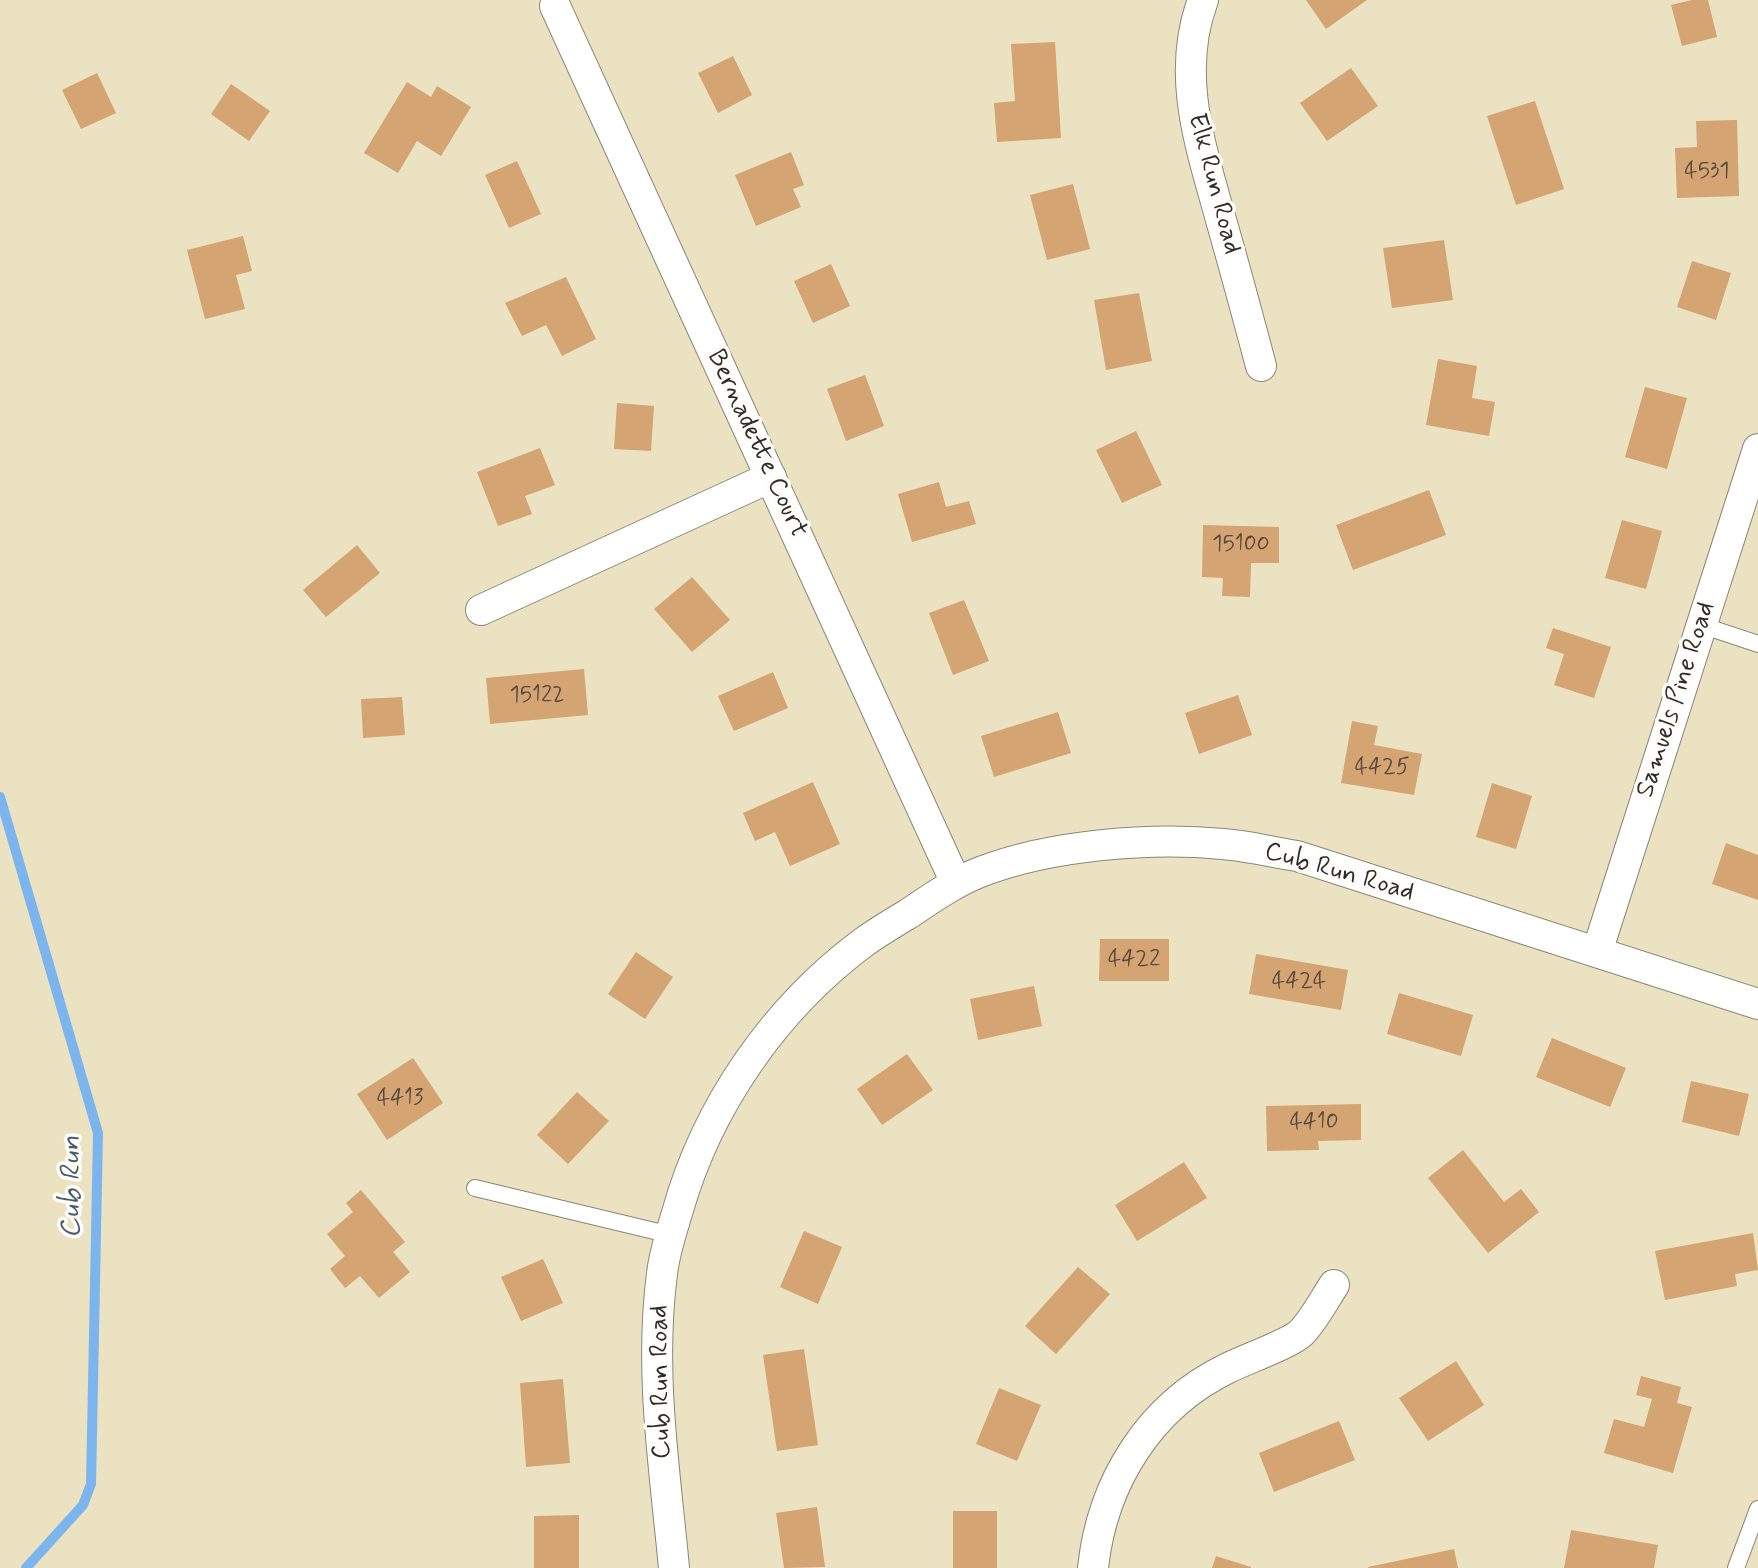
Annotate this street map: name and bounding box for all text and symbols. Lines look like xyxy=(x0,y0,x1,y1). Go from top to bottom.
street label: Elk Run Road xyxy=(1179,110,1247,258)
house number: 4531 xyxy=(1684,158,1730,186)
street label: Bernadette Court xyxy=(699,345,813,543)
house number: 15100 xyxy=(1212,531,1270,559)
street label: Samuels Pine Road xyxy=(1631,598,1723,802)
house number: 15122 xyxy=(510,682,564,710)
house number: 4425 xyxy=(1355,754,1409,782)
street label: Cub Run Road xyxy=(1261,837,1417,909)
house number: 4422 xyxy=(1108,946,1160,974)
house number: 4424 xyxy=(1272,968,1326,996)
house number: 4413 xyxy=(377,1085,423,1113)
house number: 4410 xyxy=(1289,1109,1339,1137)
water label: Cub Run xyxy=(56,1136,90,1238)
street label: Cub Run Road xyxy=(645,1305,679,1459)

